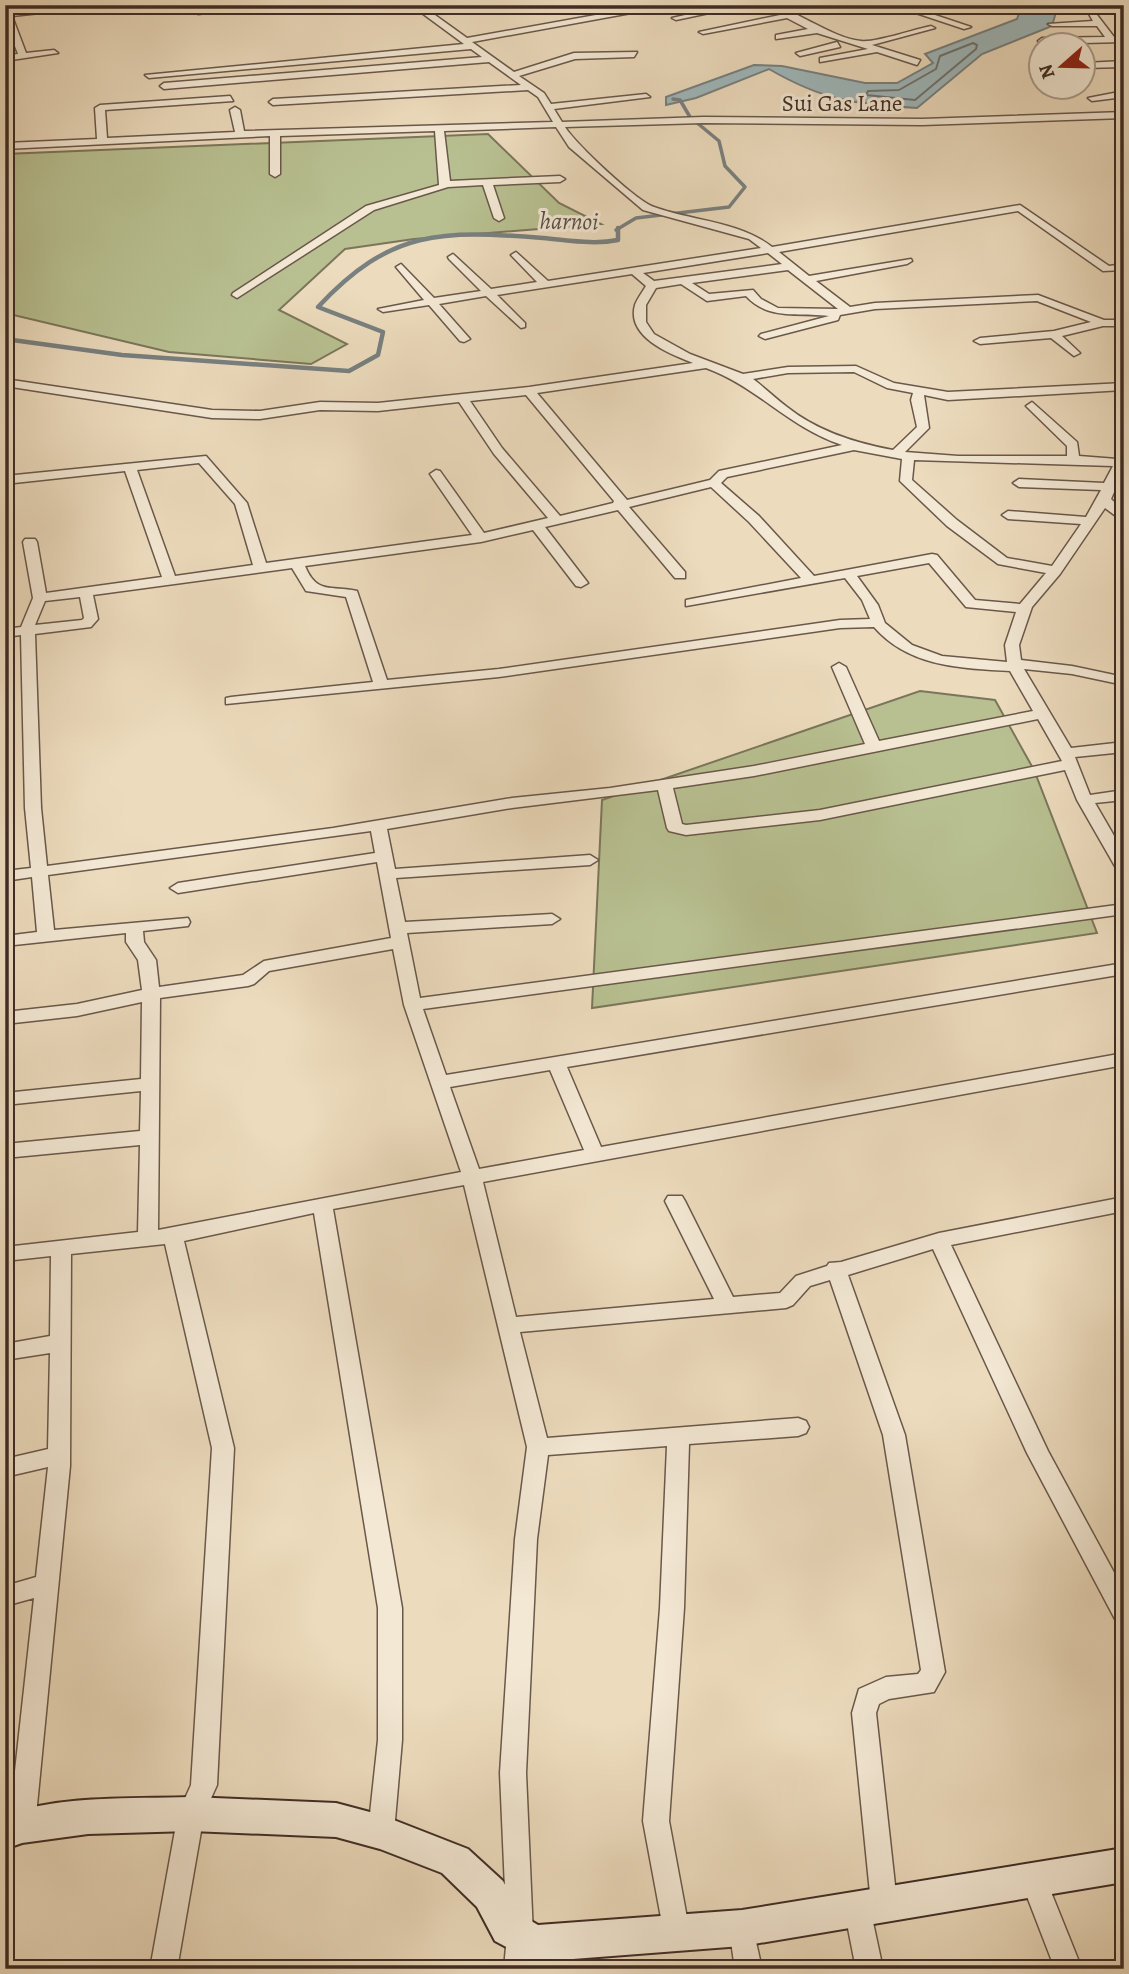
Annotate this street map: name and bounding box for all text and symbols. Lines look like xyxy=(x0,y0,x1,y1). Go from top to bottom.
north arrow xyxy=(1028,32,1098,102)
text: N xyxy=(1032,60,1062,82)
street label: Sui Gas Lane xyxy=(782,88,902,119)
water label: harnoi xyxy=(539,204,599,238)

